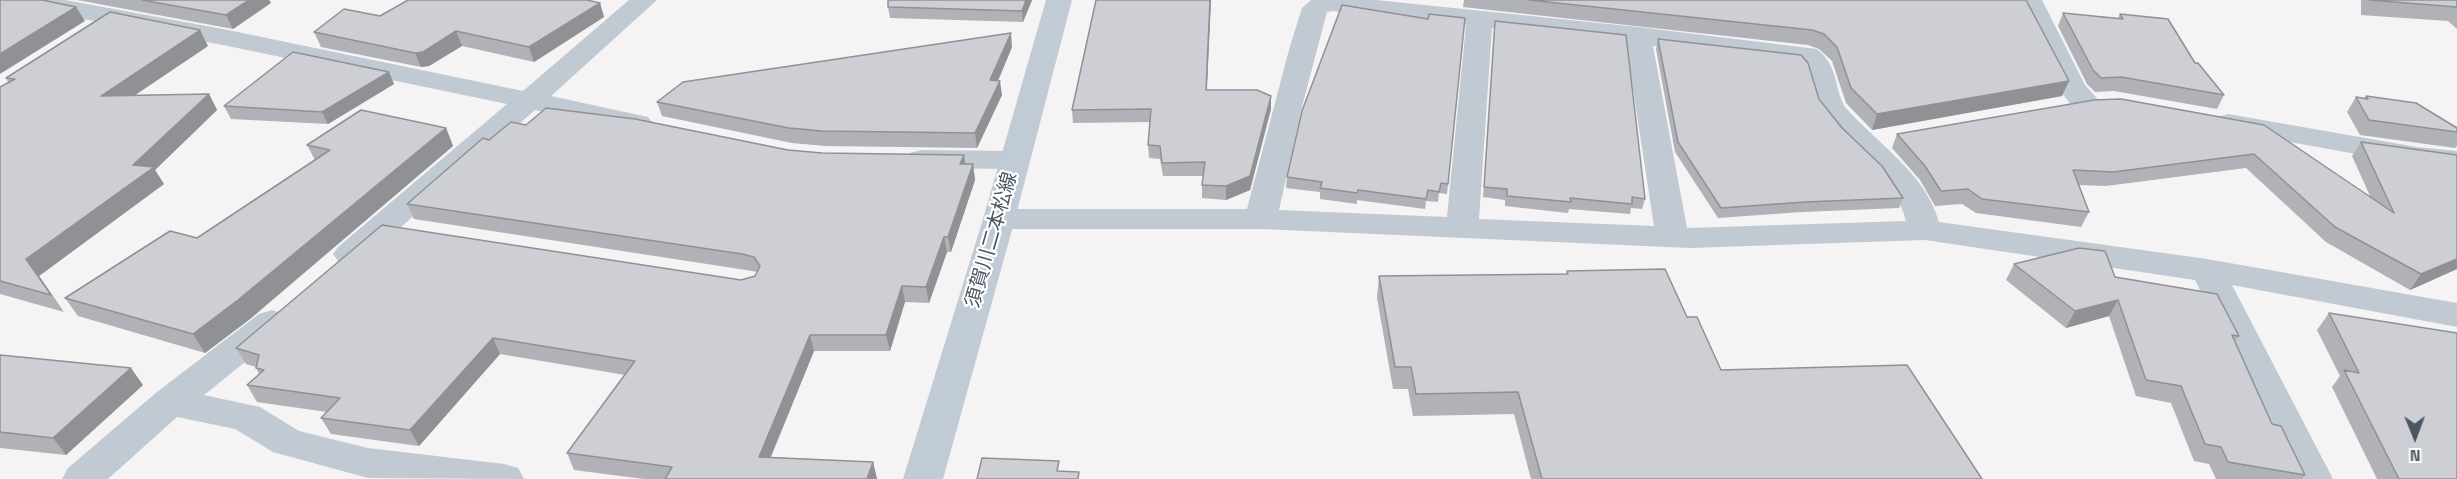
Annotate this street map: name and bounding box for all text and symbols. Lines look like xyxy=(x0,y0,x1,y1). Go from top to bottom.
street label: 須賀川二本松線 xyxy=(961,169,1023,311)
north arrow xyxy=(2385,407,2445,467)
text: N xyxy=(2410,445,2421,466)

